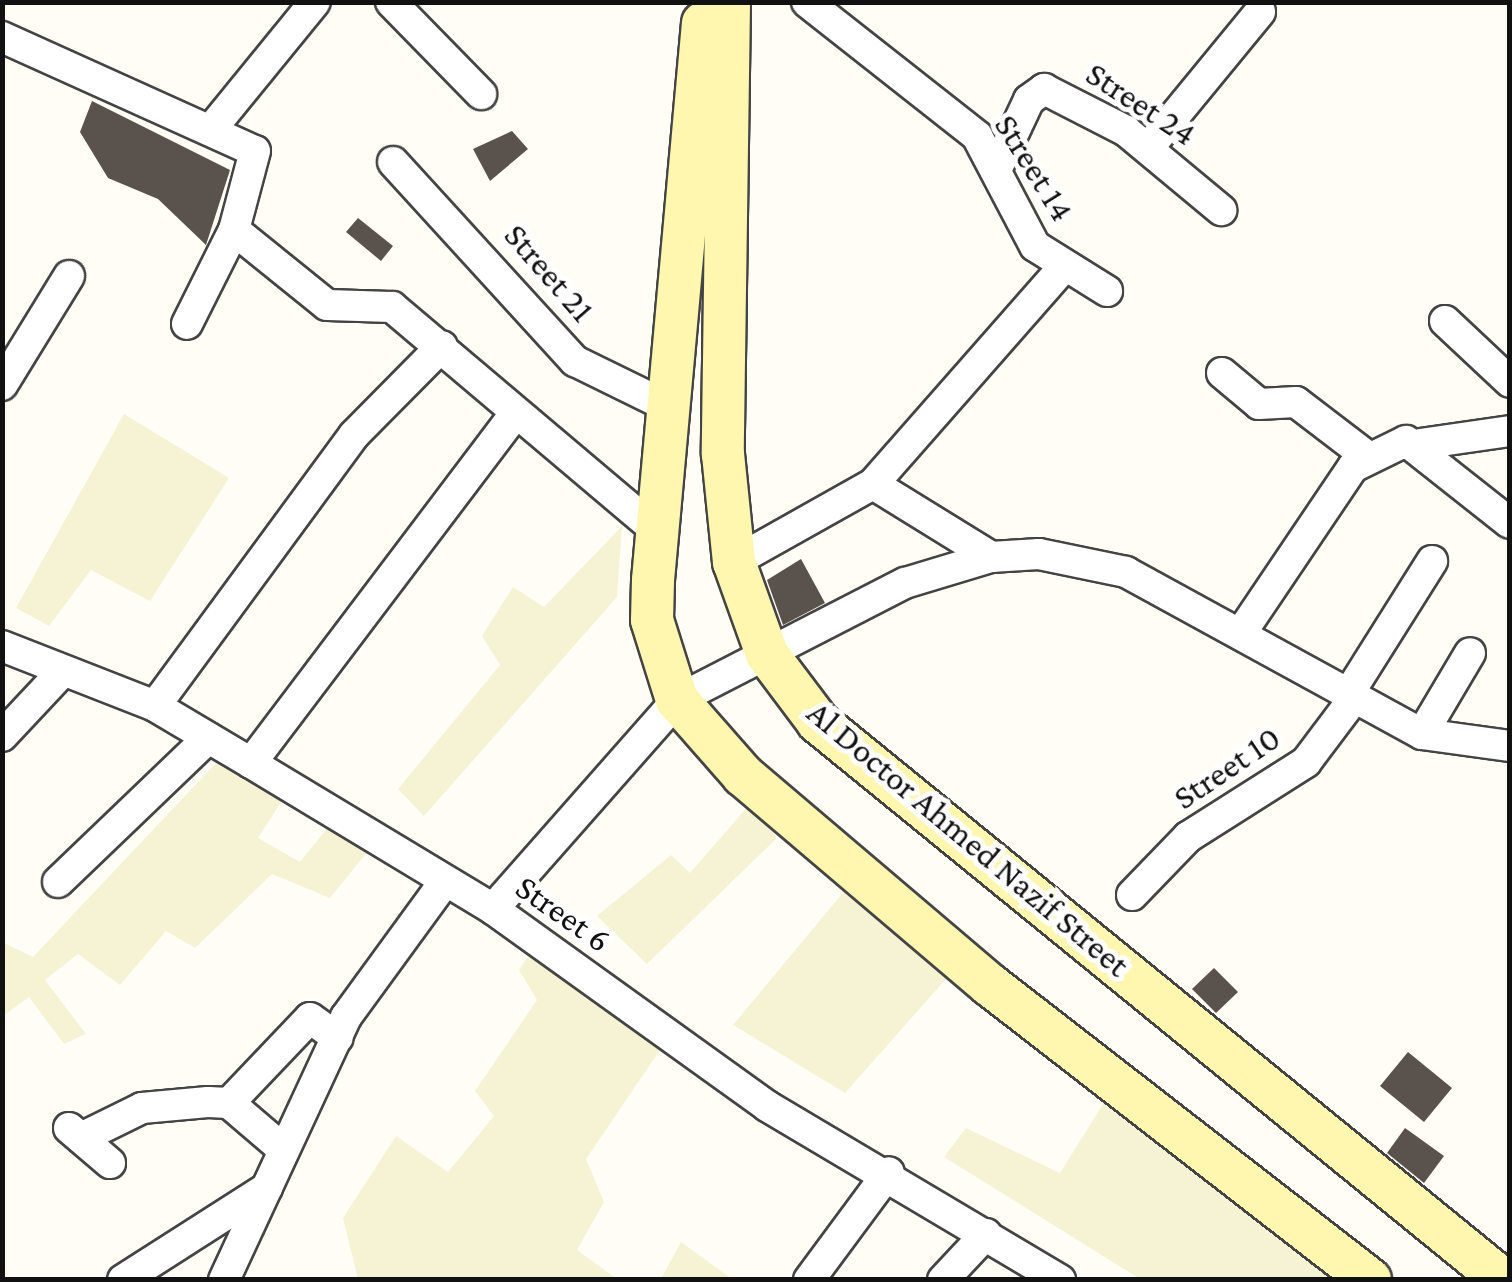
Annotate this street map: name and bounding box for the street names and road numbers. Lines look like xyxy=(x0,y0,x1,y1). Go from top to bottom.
street label: Street 24 xyxy=(1078,53,1204,155)
street label: Street 14 xyxy=(985,107,1083,229)
street label: Street 21 xyxy=(495,215,603,331)
street label: Al Doctor Ahmed Nazif Street xyxy=(798,692,1138,986)
street label: Street 10 xyxy=(1166,717,1288,819)
street label: Street 6 xyxy=(507,866,619,962)

